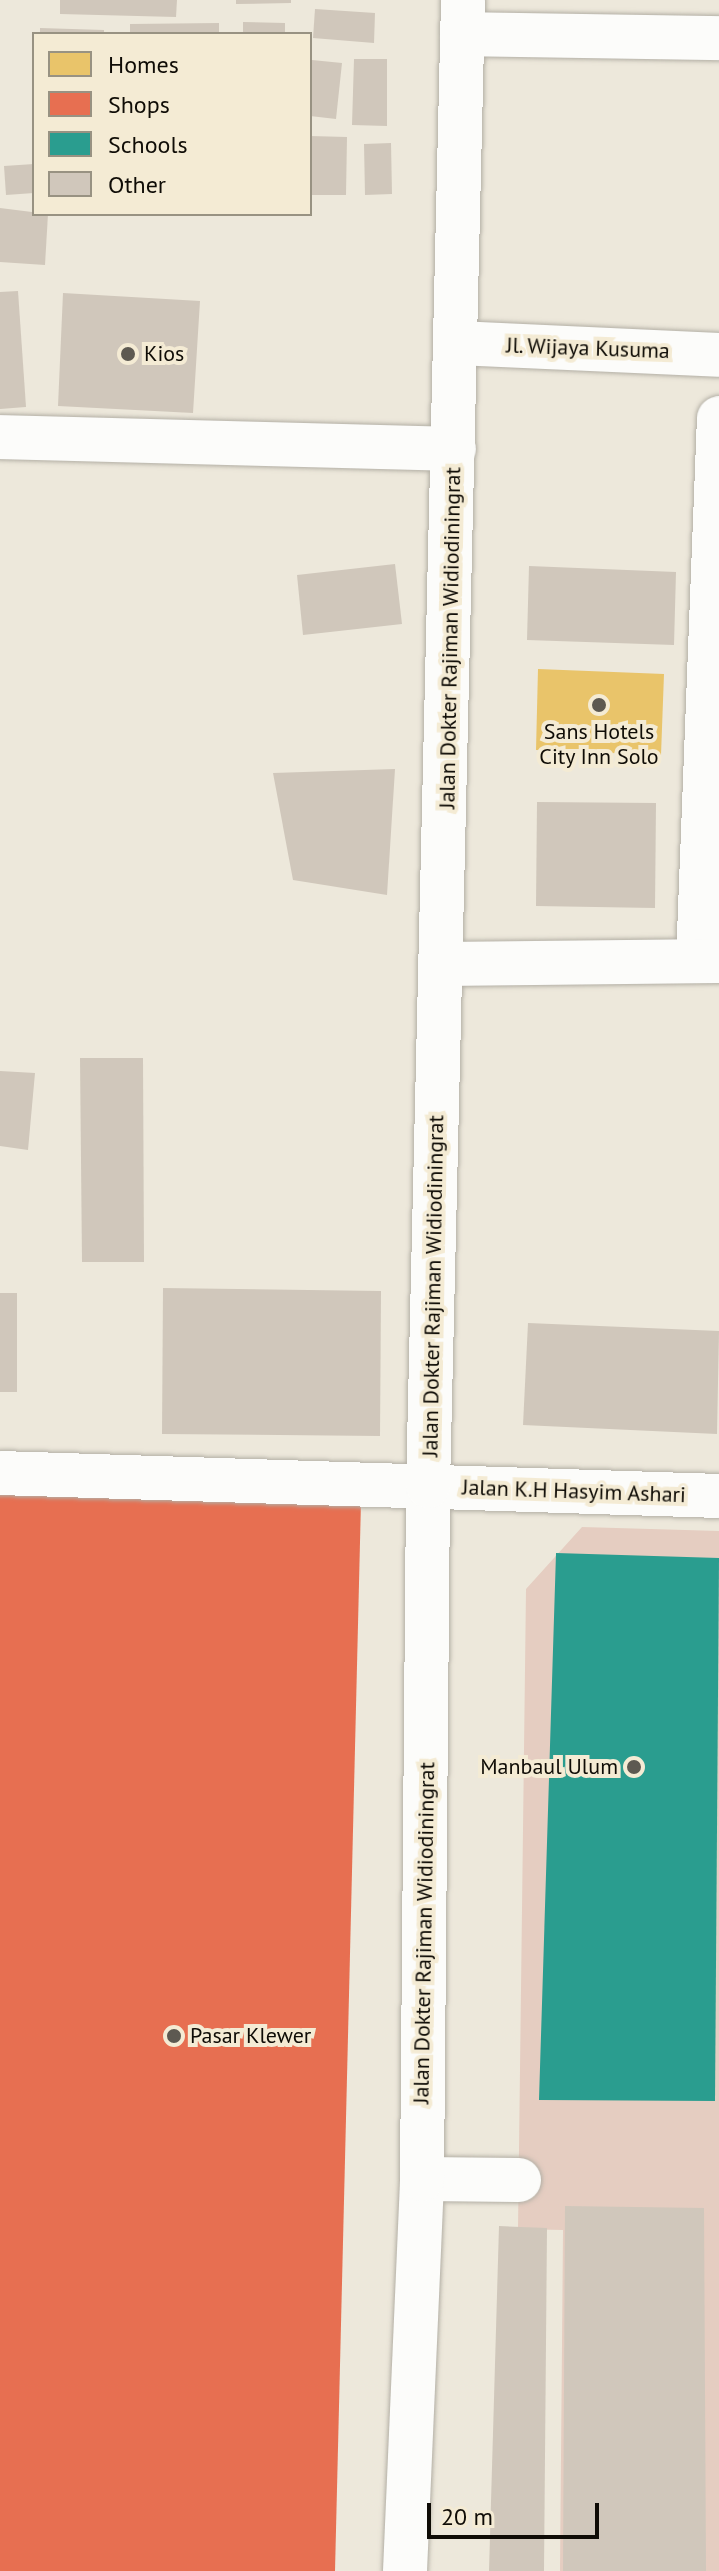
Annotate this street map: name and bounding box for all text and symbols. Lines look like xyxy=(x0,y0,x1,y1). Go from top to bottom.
legend xyxy=(32,32,312,216)
text: Homes xyxy=(108,49,179,80)
text: Shops xyxy=(108,89,170,120)
text: Schools xyxy=(108,129,188,160)
text: Other xyxy=(108,169,166,200)
street label: Jl. Wijaya Kusuma xyxy=(505,332,671,364)
place label: Kios xyxy=(144,341,184,367)
marker: Kios xyxy=(119,345,137,363)
street label: Jalan Dokter Rajiman Widiodiningrat xyxy=(434,467,466,809)
marker: Sans Hotels City Inn Solo xyxy=(590,696,608,714)
place label: Sans Hotels City Inn Solo xyxy=(539,718,659,770)
street label: Jalan Dokter Rajiman Widiodiningrat xyxy=(417,1115,449,1457)
street label: Jalan K.H Hasyim Ashari xyxy=(461,1474,687,1508)
place label: Manbaul Ulum xyxy=(480,1754,618,1780)
marker: Manbaul Ulum xyxy=(625,1758,643,1776)
street label: Jalan Dokter Rajiman Widiodiningrat xyxy=(408,1762,440,2104)
place label: Pasar Klewer xyxy=(190,2023,311,2049)
marker: Pasar Klewer xyxy=(165,2027,183,2045)
scale bar xyxy=(431,2487,603,2537)
text: 20 m xyxy=(441,2501,493,2532)

